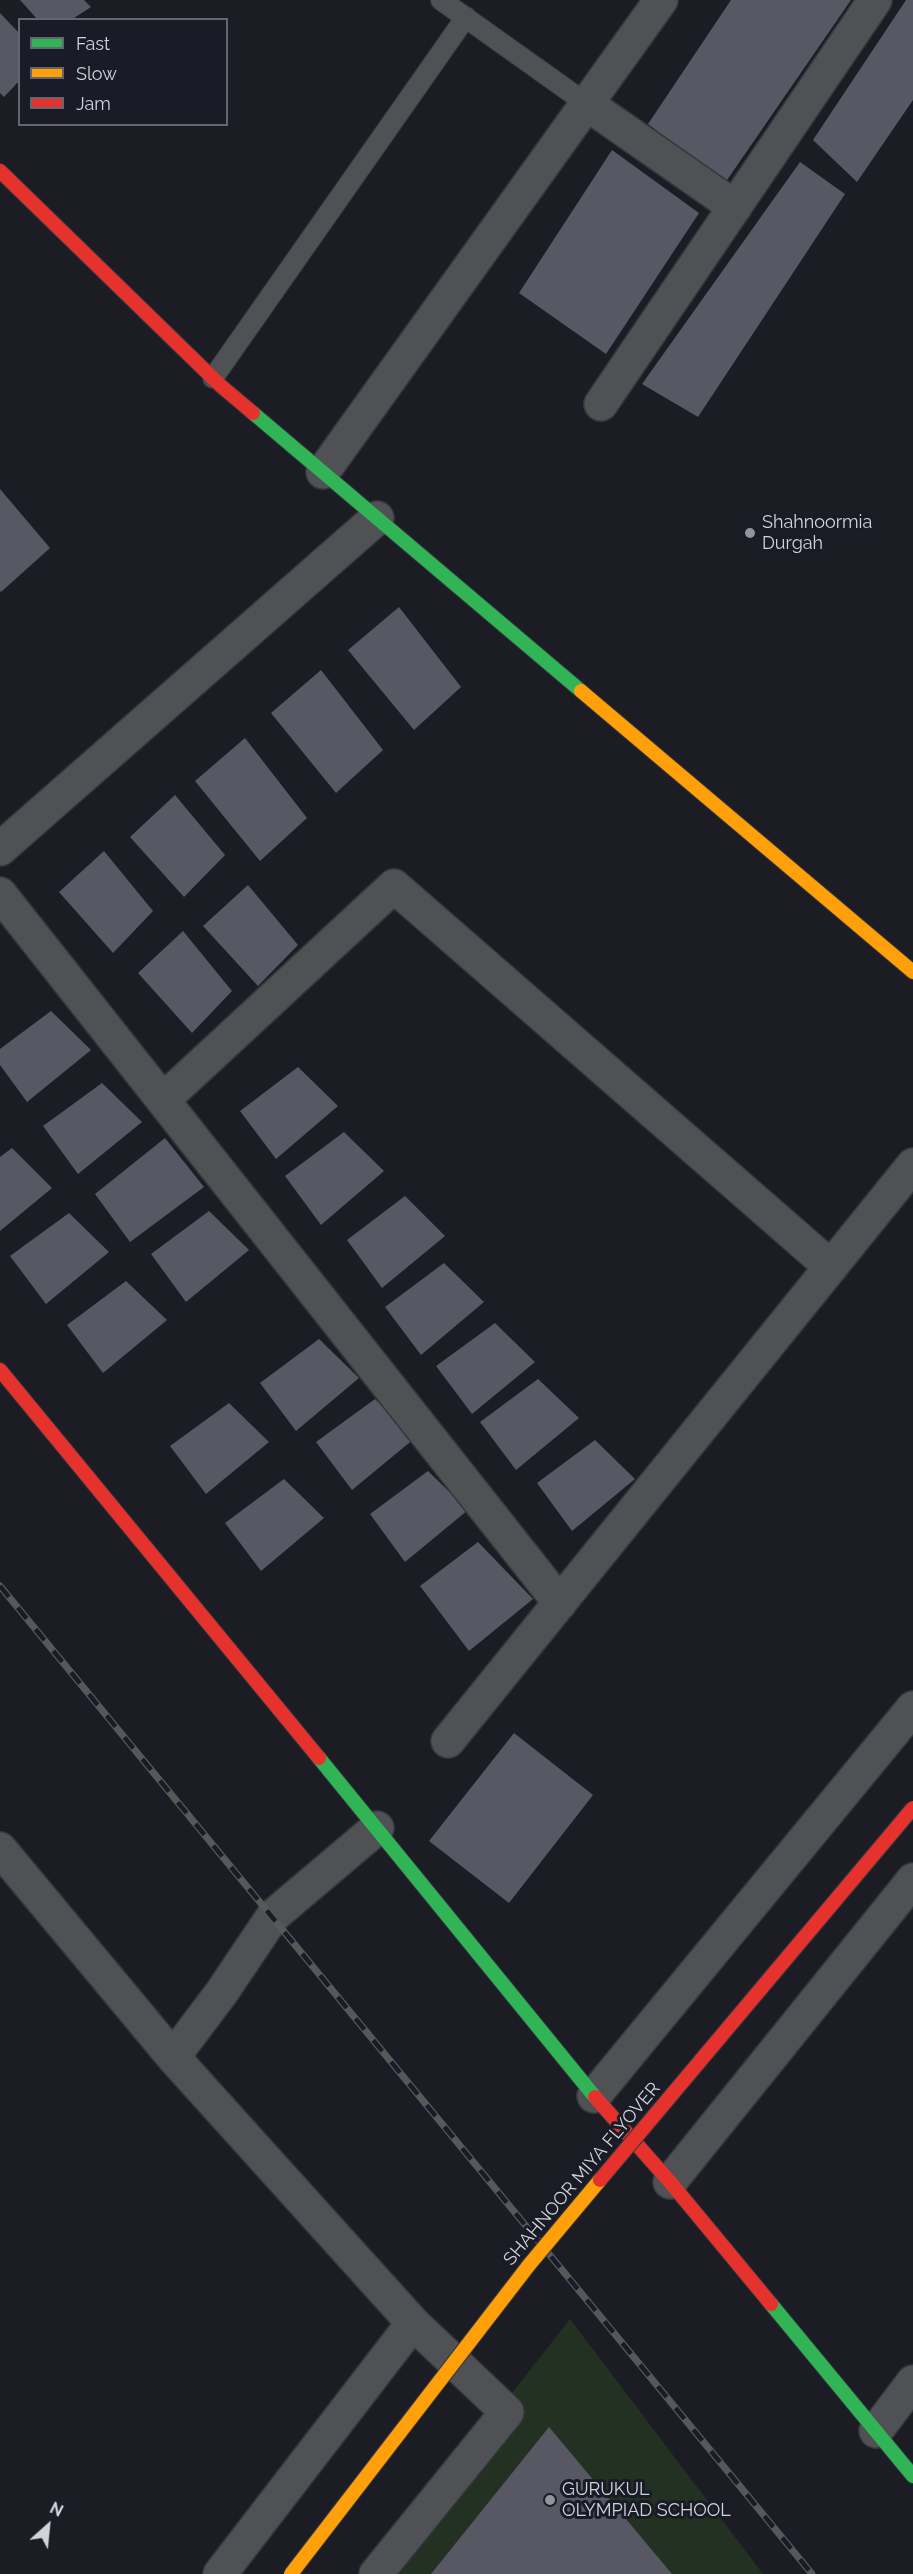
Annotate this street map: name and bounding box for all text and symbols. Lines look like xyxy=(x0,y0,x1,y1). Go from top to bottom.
legend xyxy=(18,18,228,126)
text: Fast xyxy=(76,33,110,54)
text: Slow xyxy=(76,63,117,84)
text: Jam xyxy=(76,93,111,114)
place label: Shahnoormia Durgah xyxy=(762,512,872,554)
marker: Shahnoormia Durgah xyxy=(743,526,757,540)
street label: SHAHNOOR MIYA FLYOVER xyxy=(499,2078,665,2270)
place label: GURUKUL OLYMPIAD SCHOOL xyxy=(562,2479,731,2522)
marker: GURUKUL OLYMPIAD SCHOOL xyxy=(543,2493,557,2507)
north arrow xyxy=(18,2496,78,2556)
text: N xyxy=(47,2498,66,2521)

